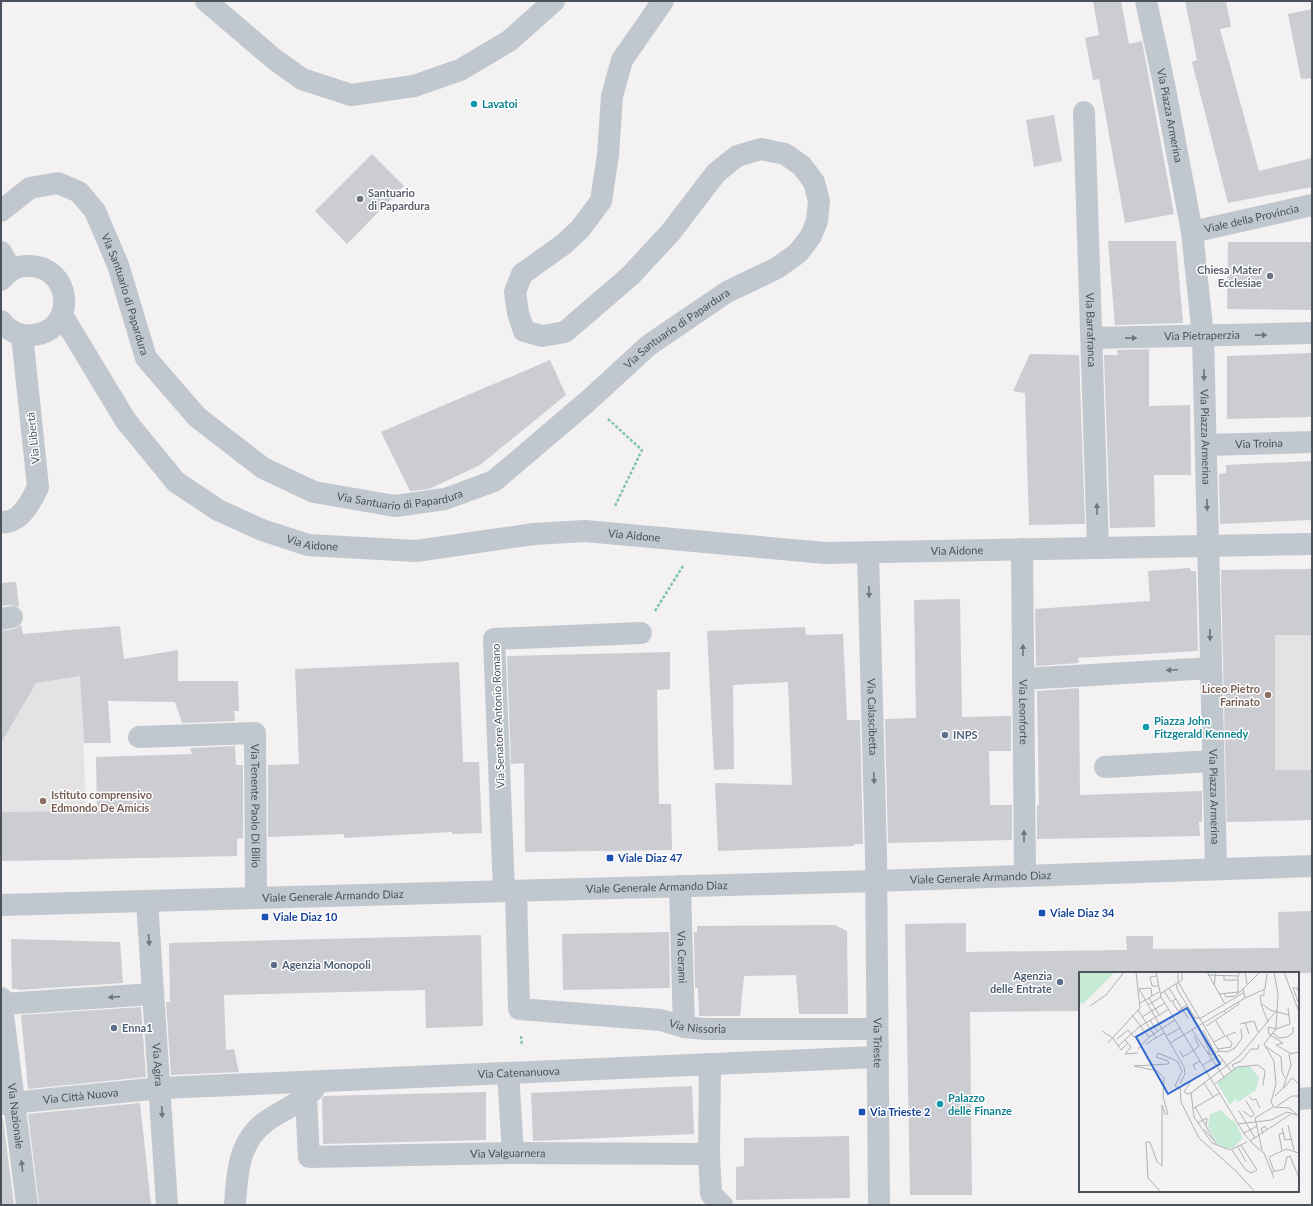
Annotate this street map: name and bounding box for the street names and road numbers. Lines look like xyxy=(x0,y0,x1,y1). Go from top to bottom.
street label: Via Piazza Armerina xyxy=(1155,67,1186,164)
street label: Viale della Provincia xyxy=(1203,201,1300,235)
street label: Via Santuario di Papardura xyxy=(99,231,152,357)
street label: Via Santuario di Papardura xyxy=(621,285,732,371)
street label: Via Barrafranca xyxy=(1084,293,1099,367)
street label: Via Pietraperzia xyxy=(1164,328,1240,342)
street label: Via Piazza Armerina xyxy=(1198,389,1214,485)
street label: Via Libertà xyxy=(23,411,42,465)
street label: Via Troina xyxy=(1235,436,1283,450)
street label: Via Santuario di Papardura xyxy=(336,486,464,512)
street label: Via Aidone xyxy=(608,526,661,544)
street label: Via Aidone xyxy=(285,531,339,553)
street label: Via Aidone xyxy=(931,543,984,557)
street label: Via Senatore Antonio Romano xyxy=(488,643,507,789)
street label: Via Calascibetta xyxy=(865,678,880,756)
street label: Via Leonforte xyxy=(1017,679,1031,745)
street label: Via Tenente Paolo Di Bilio xyxy=(249,744,263,868)
street label: Via Piazza Armerina xyxy=(1207,749,1222,845)
street label: Viale Generale Armando Diaz xyxy=(910,868,1052,886)
street label: Viale Generale Armando Diaz xyxy=(586,878,728,895)
street label: Viale Generale Armando Diaz xyxy=(262,887,404,904)
street label: Via Cerami xyxy=(675,931,690,984)
street label: Via Nissoria xyxy=(668,1016,726,1035)
street label: Via Trieste xyxy=(871,1018,885,1068)
street label: Via Agira xyxy=(150,1043,166,1087)
street label: Via Catenanuova xyxy=(478,1064,560,1080)
street label: Via Nazionale xyxy=(6,1082,27,1150)
street label: Via Città Nuova xyxy=(42,1085,119,1106)
street label: Via Valguarnera xyxy=(470,1146,546,1160)

